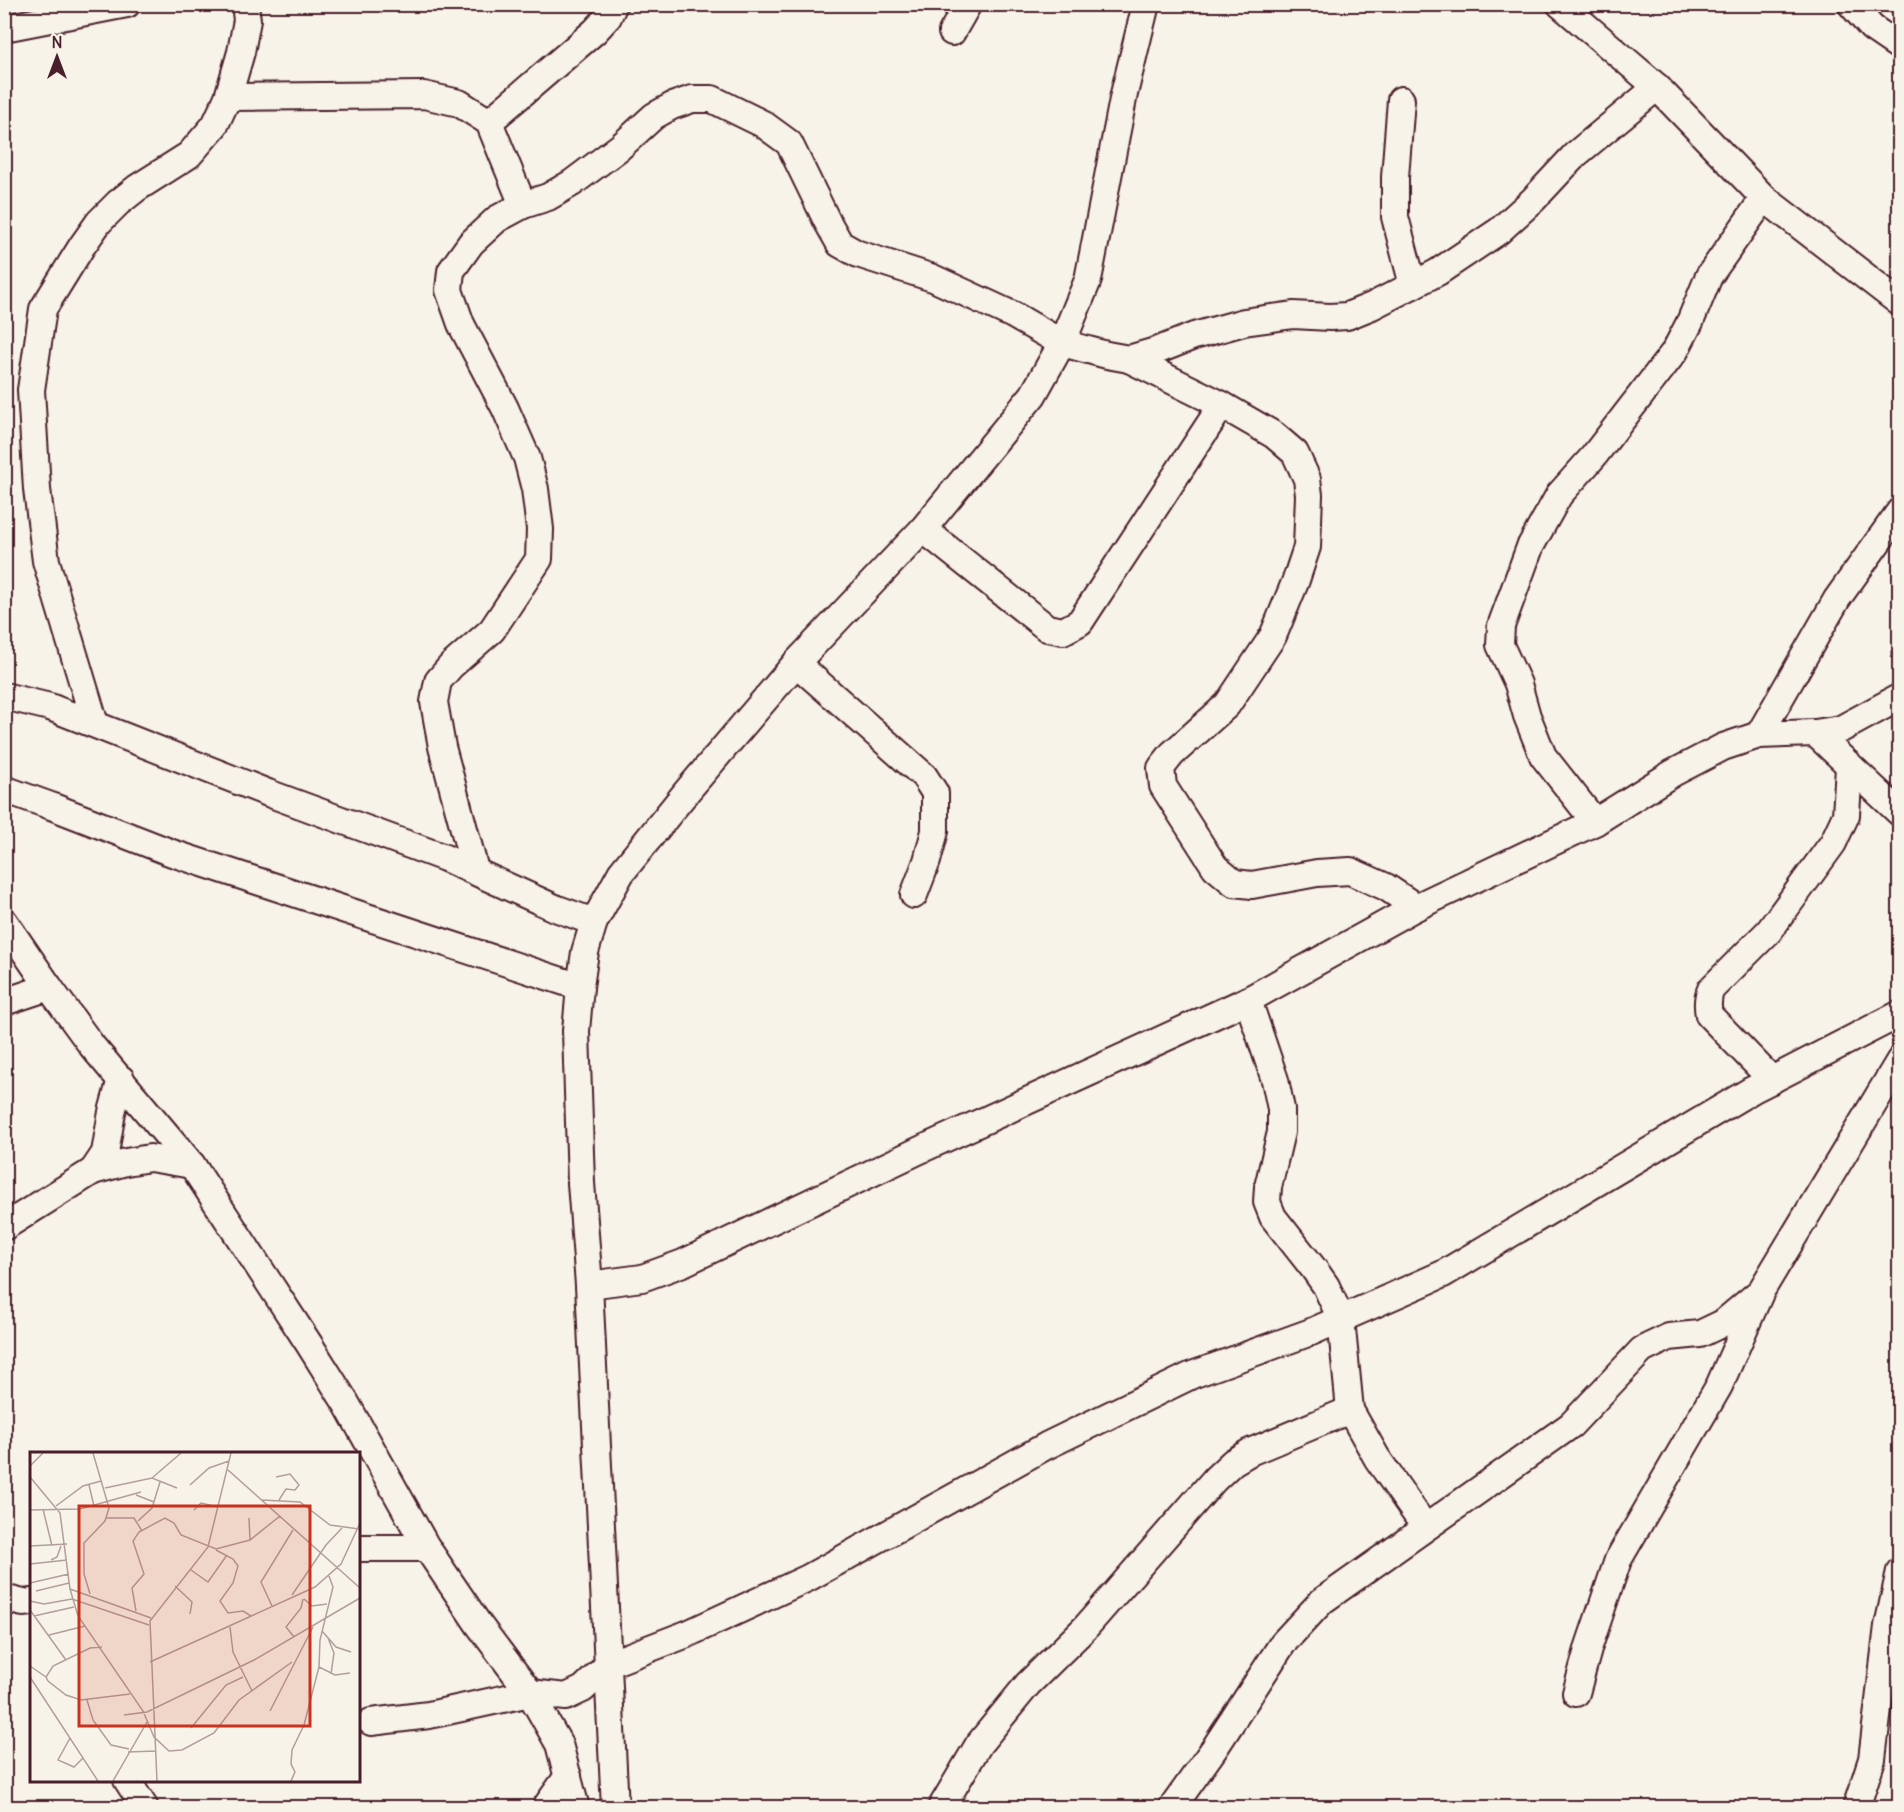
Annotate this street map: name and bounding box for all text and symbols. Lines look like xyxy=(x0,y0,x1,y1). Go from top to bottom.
north arrow xyxy=(27,27,87,87)
text: N xyxy=(51,32,63,52)
inset map xyxy=(30,1452,360,1782)

